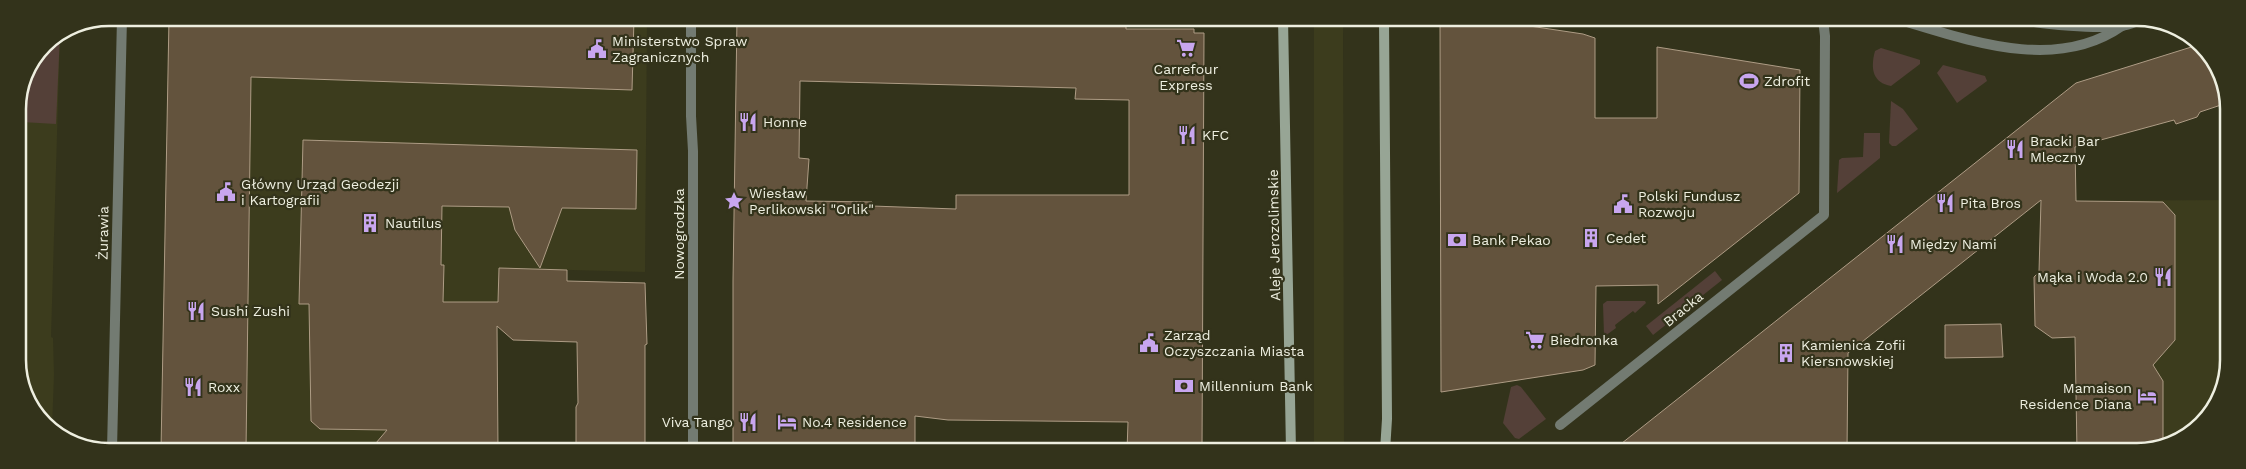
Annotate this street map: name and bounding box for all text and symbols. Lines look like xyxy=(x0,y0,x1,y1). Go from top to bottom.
place label: Ministerstwo Spraw Zagranicznych xyxy=(612,33,748,65)
supermarket icon: Carrefour Express xyxy=(1175,37,1197,59)
public building icon: Ministerstwo Spraw Zagranicznych xyxy=(586,38,608,60)
place label: Carrefour Express xyxy=(1154,61,1219,93)
sports icon: Zdrofit xyxy=(1738,70,1760,92)
place label: Zdrofit xyxy=(1764,73,1810,89)
restaurant icon: Honne xyxy=(737,111,759,133)
place label: Honne xyxy=(763,114,807,130)
restaurant icon: KFC xyxy=(1176,124,1198,146)
place label: KFC xyxy=(1202,127,1229,143)
place label: Bracki Bar Mleczny xyxy=(2030,133,2100,165)
restaurant icon: Bracki Bar Mleczny xyxy=(2004,138,2026,160)
street label: Aleje Jerozolimskie xyxy=(1265,169,1283,301)
place label: Główny Urząd Geodezji i Kartografii xyxy=(241,176,399,208)
public building icon: Główny Urząd Geodezji i Kartografii xyxy=(215,181,237,203)
place label: Wiesław Perlikowski "Orlik" xyxy=(749,185,874,217)
street label: Nowogrodzka xyxy=(671,188,687,280)
place label: Polski Fundusz Rozwoju xyxy=(1638,188,1740,220)
place icon: Wiesław Perlikowski "Orlik" xyxy=(723,190,745,212)
restaurant icon: Pita Bros xyxy=(1934,192,1956,214)
public building icon: Polski Fundusz Rozwoju xyxy=(1612,193,1634,215)
place label: Pita Bros xyxy=(1960,195,2021,211)
street label: Żurawia xyxy=(95,206,111,260)
building icon: Nautilus xyxy=(359,212,381,234)
place label: Nautilus xyxy=(385,215,442,231)
building icon: Cedet xyxy=(1580,227,1602,249)
bank icon: Bank Pekao xyxy=(1446,229,1468,251)
place label: Cedet xyxy=(1606,230,1646,246)
place label: Bank Pekao xyxy=(1472,232,1551,248)
restaurant icon: Między Nami xyxy=(1884,233,1906,255)
place label: Między Nami xyxy=(1910,236,1997,252)
restaurant icon: Mąka i Woda 2.0 xyxy=(2152,266,2174,288)
place label: Mąka i Woda 2.0 xyxy=(2037,269,2148,285)
street label: Bracka xyxy=(1660,288,1706,330)
restaurant icon: Sushi Zushi xyxy=(185,300,207,322)
place label: Sushi Zushi xyxy=(211,303,290,319)
place label: Zarząd Oczyszczania Miasta xyxy=(1164,327,1304,359)
supermarket icon: Biedronka xyxy=(1524,329,1546,351)
public building icon: Zarząd Oczyszczania Miasta xyxy=(1138,332,1160,354)
place label: Biedronka xyxy=(1550,332,1618,348)
place label: Kamienica Zofii Kiersnowskiej xyxy=(1801,337,1905,369)
building icon: Kamienica Zofii Kiersnowskiej xyxy=(1775,342,1797,364)
bank icon: Millennium Bank xyxy=(1173,375,1195,397)
restaurant icon: Roxx xyxy=(182,376,204,398)
place label: Millennium Bank xyxy=(1199,378,1313,394)
place label: Roxx xyxy=(208,379,240,395)
place label: Mamaison Residence Diana xyxy=(2019,380,2132,412)
hotel icon: Mamaison Residence Diana xyxy=(2136,385,2158,407)
restaurant icon: Viva Tango xyxy=(737,411,759,433)
hotel icon: No.4 Residence xyxy=(776,411,798,433)
place label: Viva Tango xyxy=(662,414,733,430)
place label: No.4 Residence xyxy=(802,414,907,430)

